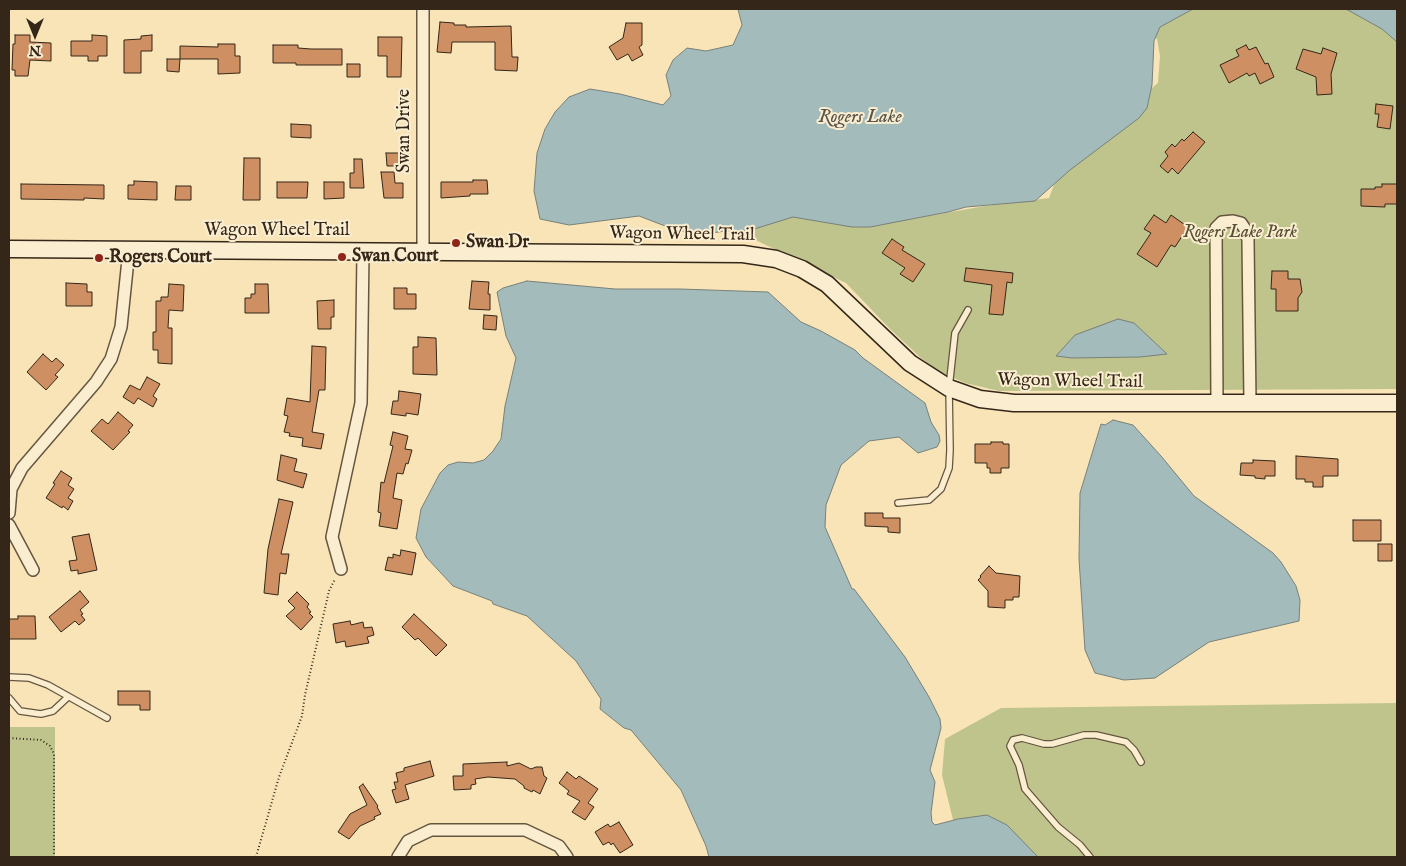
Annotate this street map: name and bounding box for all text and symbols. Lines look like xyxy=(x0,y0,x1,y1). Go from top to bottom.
north arrow xyxy=(10,10,60,60)
text: N xyxy=(29,41,41,59)
street label: Swan Drive xyxy=(394,89,416,173)
water label: Rogers Lake xyxy=(818,107,902,129)
street label: Wagon Wheel Trail xyxy=(204,220,350,242)
park label: Rogers Lake Park xyxy=(1183,222,1297,244)
street label: Wagon Wheel Trail xyxy=(609,223,755,247)
place label: Swan Dr xyxy=(466,232,529,254)
marker: Swan Dr xyxy=(450,237,462,249)
place label: Swan Court xyxy=(352,246,439,268)
place label: Rogers Court xyxy=(109,247,212,269)
marker: Swan Court xyxy=(336,251,348,263)
marker: Rogers Court xyxy=(93,252,105,264)
street label: Wagon Wheel Trail xyxy=(997,370,1143,394)

